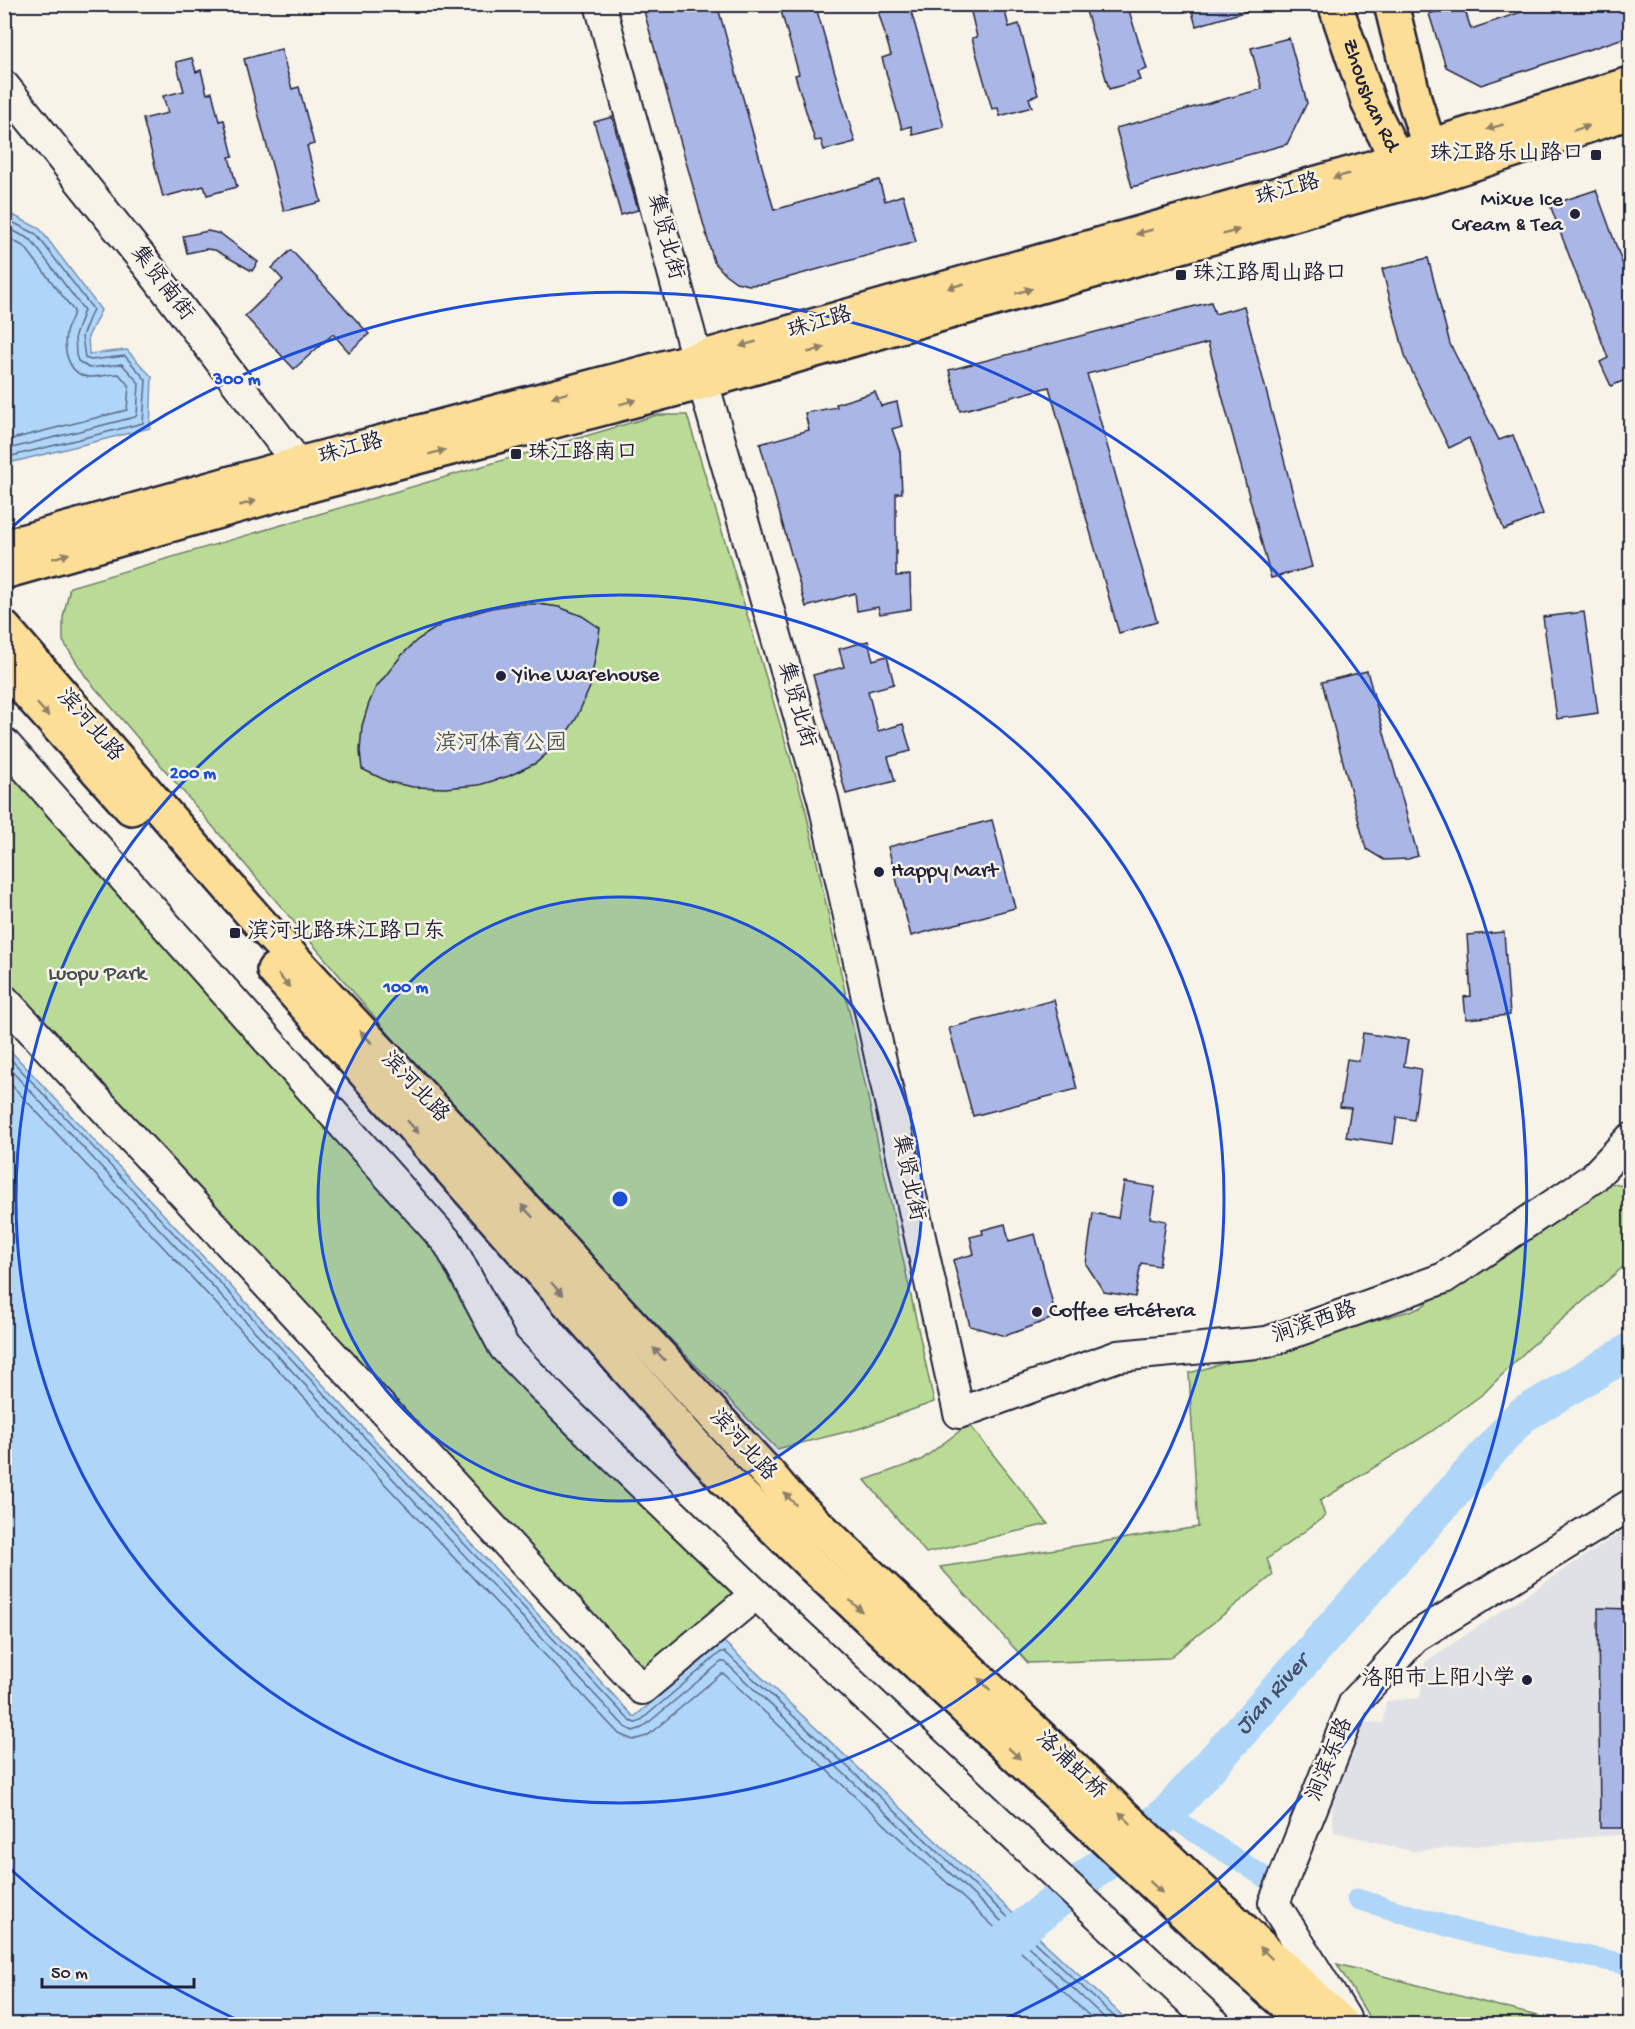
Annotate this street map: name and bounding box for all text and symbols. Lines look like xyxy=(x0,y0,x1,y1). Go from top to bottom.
street label: Zhoushan Rd xyxy=(1335,36,1405,158)
one-way arrow xyxy=(1486,123,1504,132)
one-way arrow xyxy=(1572,123,1590,132)
place label: 珠江路乐山路口 xyxy=(1430,140,1584,168)
marker: 珠江路乐山路口 xyxy=(1589,148,1603,162)
street label: 珠江路 xyxy=(1252,167,1323,213)
one-way arrow xyxy=(1332,172,1350,181)
place label: Mixue Ice Cream & Tea xyxy=(1452,188,1564,239)
street label: 集贤北街 xyxy=(640,191,690,283)
marker: Mixue Ice Cream & Tea xyxy=(1568,207,1582,221)
one-way arrow xyxy=(1222,227,1240,236)
one-way arrow xyxy=(1135,228,1153,238)
street label: 集贤南街 xyxy=(124,240,200,327)
place label: 珠江路周山路口 xyxy=(1193,260,1347,288)
marker: 珠江路周山路口 xyxy=(1174,268,1188,282)
one-way arrow xyxy=(947,281,965,291)
one-way arrow xyxy=(1015,286,1033,295)
street label: 珠江路 xyxy=(784,300,855,346)
one-way arrow xyxy=(739,340,757,350)
one-way arrow xyxy=(807,345,825,354)
text: 300 m xyxy=(213,370,261,391)
one-way arrow xyxy=(551,391,569,400)
one-way arrow xyxy=(619,396,637,406)
street label: 珠江路 xyxy=(315,427,386,471)
place label: 珠江路南口 xyxy=(528,439,638,467)
one-way arrow xyxy=(428,447,446,456)
marker: 珠江路南口 xyxy=(509,447,523,461)
one-way arrow xyxy=(240,498,258,507)
one-way arrow xyxy=(52,551,70,560)
street label: 集贤北街 xyxy=(770,659,822,751)
place label: Yihe Warehouse xyxy=(511,663,660,689)
marker: Yihe Warehouse xyxy=(494,669,508,683)
street label: 滨河北路 xyxy=(50,683,129,768)
one-way arrow xyxy=(36,702,49,717)
park label: 滨河体育公园 xyxy=(435,730,567,758)
text: 200 m xyxy=(170,764,216,785)
place label: Happy Mart xyxy=(891,859,1000,885)
marker: Happy Mart xyxy=(872,865,886,879)
place label: 滨河北路珠江路口东 xyxy=(247,918,445,946)
marker: 滨河北路珠江路口东 xyxy=(228,926,242,940)
park label: Luopu Park xyxy=(48,962,148,988)
one-way arrow xyxy=(277,973,290,988)
text: 100 m xyxy=(383,978,429,999)
one-way arrow xyxy=(359,1029,373,1044)
street label: 滨河北路 xyxy=(374,1046,455,1129)
one-way arrow xyxy=(406,1119,419,1134)
street label: 集贤北街 xyxy=(885,1132,931,1224)
centre of rings xyxy=(610,1189,630,1209)
one-way arrow xyxy=(520,1203,534,1218)
one-way arrow xyxy=(550,1281,563,1296)
street label: 涧滨西路 xyxy=(1269,1295,1361,1351)
place label: Coffee Etcétera xyxy=(1049,1299,1196,1325)
marker: Coffee Etcétera xyxy=(1030,1305,1044,1319)
one-way arrow xyxy=(652,1347,666,1362)
street label: 滨河北路 xyxy=(703,1403,783,1487)
one-way arrow xyxy=(783,1491,797,1506)
one-way arrow xyxy=(848,1599,863,1613)
water label: Jian River xyxy=(1229,1646,1319,1741)
place label: 洛阳市上阳小学 xyxy=(1361,1666,1515,1693)
marker: 洛阳市上阳小学 xyxy=(1520,1673,1534,1687)
one-way arrow xyxy=(976,1677,991,1691)
street label: 涧滨东路 xyxy=(1301,1714,1360,1806)
street label: 洛浦虹桥 xyxy=(1029,1725,1111,1806)
one-way arrow xyxy=(1006,1746,1020,1760)
one-way arrow xyxy=(1118,1812,1132,1826)
one-way arrow xyxy=(1149,1879,1163,1893)
one-way arrow xyxy=(1259,1946,1274,1960)
scale bar xyxy=(42,1951,194,1989)
text: 50 m xyxy=(51,1964,88,1985)

